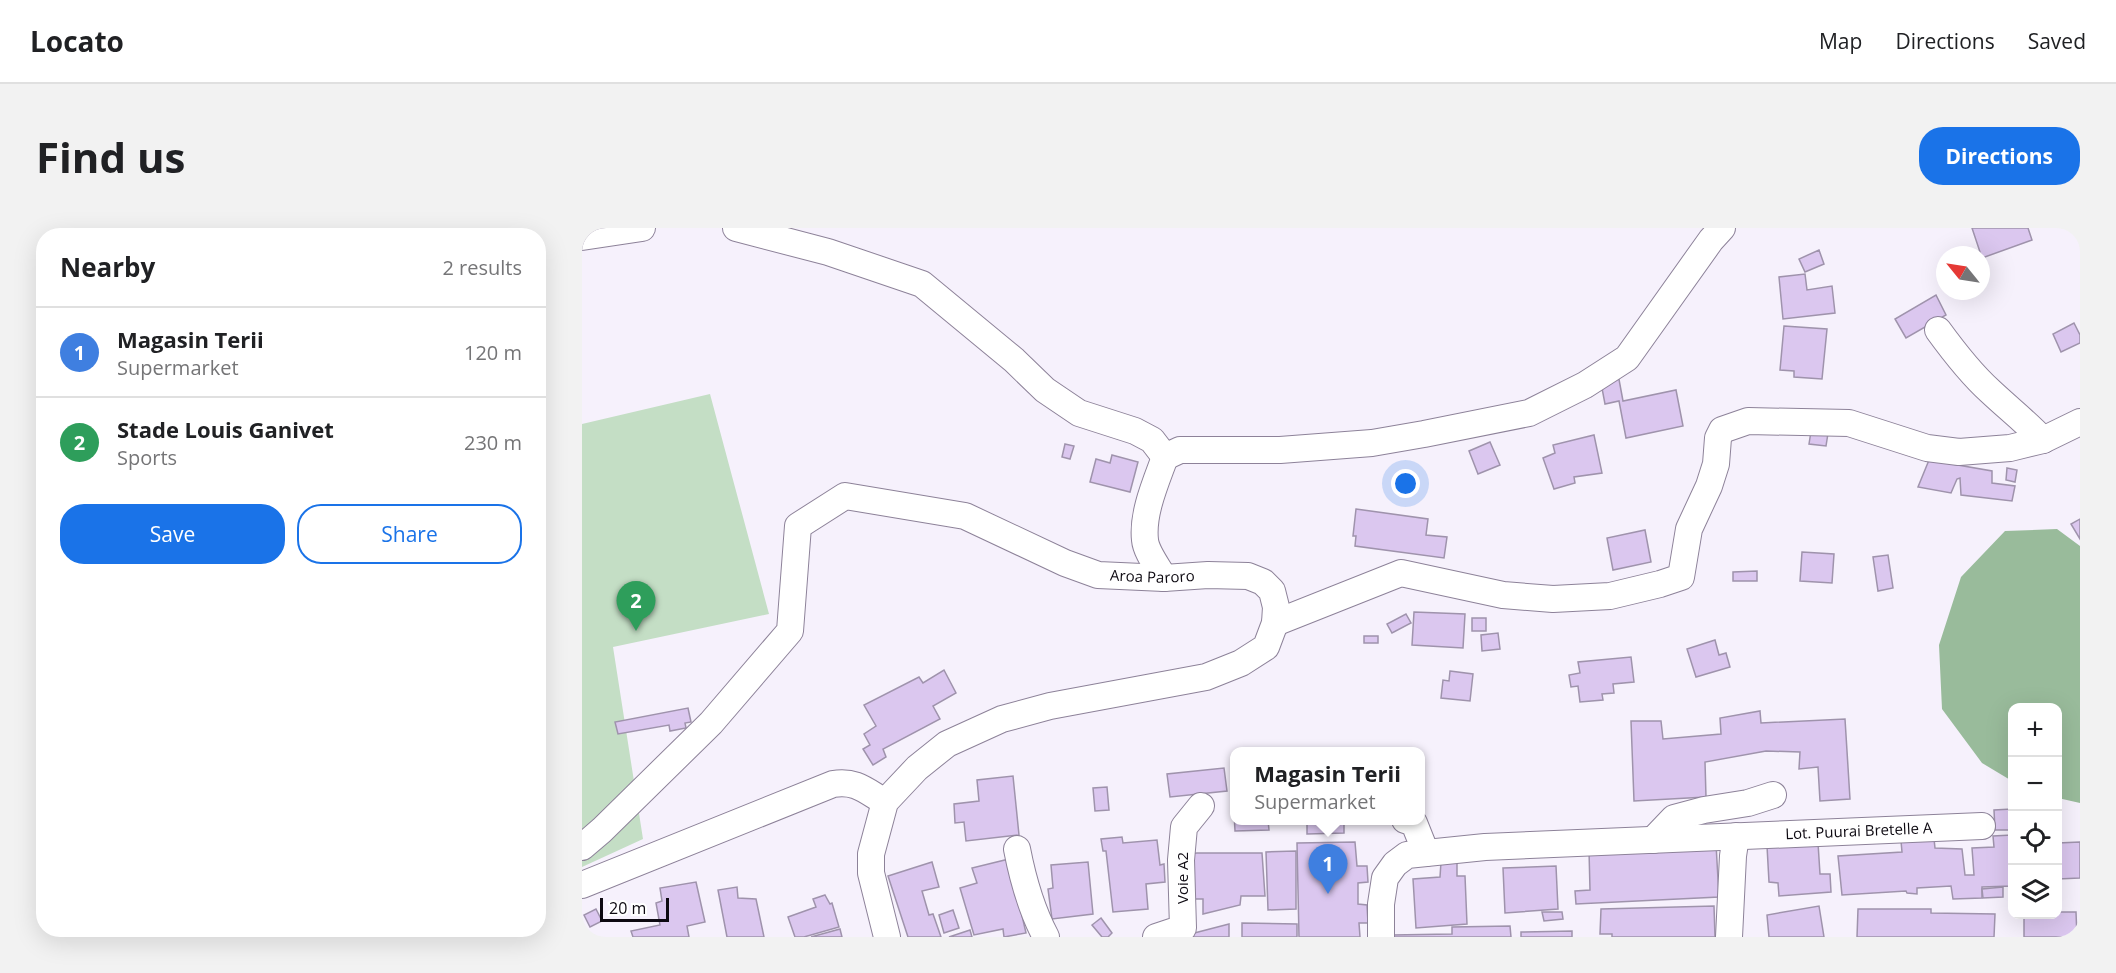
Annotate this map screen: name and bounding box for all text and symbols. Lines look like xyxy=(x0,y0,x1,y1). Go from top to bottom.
text: Locato xyxy=(30,22,124,60)
text: Map xyxy=(1819,27,1862,55)
text: Directions xyxy=(1895,27,1995,55)
text: Saved xyxy=(2028,27,2086,55)
button: Directions xyxy=(1919,127,2080,185)
text: Find us xyxy=(36,128,185,185)
north arrow xyxy=(1936,246,1990,300)
text: Nearby xyxy=(60,249,155,285)
text: 2 results xyxy=(442,254,522,281)
text: Magasin Terii xyxy=(117,324,264,354)
text: 1 xyxy=(74,339,85,366)
text: 120 m xyxy=(464,339,522,366)
text: Supermarket xyxy=(117,354,239,381)
text: Stade Louis Ganivet xyxy=(117,414,334,444)
text: 2 xyxy=(74,429,85,456)
text: 230 m xyxy=(464,429,522,456)
text: Sports xyxy=(117,444,177,471)
your location xyxy=(1391,469,1420,498)
button: Save xyxy=(60,504,285,564)
button: Share xyxy=(297,504,522,564)
street label: Aroa Paroro xyxy=(1110,565,1195,587)
pin: 2 xyxy=(616,582,656,631)
map controls xyxy=(2008,703,2062,919)
button: + xyxy=(2008,703,2062,757)
popup xyxy=(1230,747,1425,825)
button: − xyxy=(2008,757,2062,811)
text: Magasin Terii xyxy=(1254,758,1401,788)
text: Supermarket xyxy=(1254,788,1376,815)
button: locate xyxy=(2008,811,2062,865)
street label: Lot. Puurai Bretelle A xyxy=(1785,817,1933,843)
pin: 1 xyxy=(1308,844,1348,894)
street label: Voie A2 xyxy=(1172,852,1192,904)
button: layers xyxy=(2008,865,2062,919)
scale bar xyxy=(600,895,669,922)
text: 20 m xyxy=(609,897,646,919)

